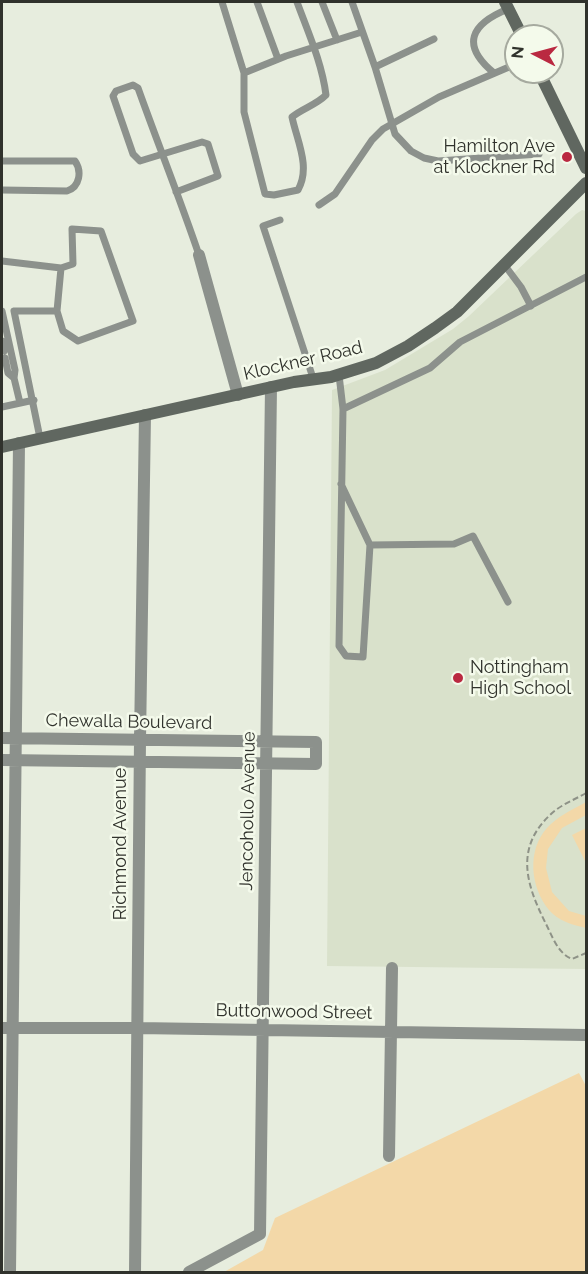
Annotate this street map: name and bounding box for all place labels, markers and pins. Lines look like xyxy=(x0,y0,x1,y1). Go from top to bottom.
place label: Hamilton Ave at Klockner Rd xyxy=(433,136,555,178)
marker: Hamilton Ave at Klockner Rd xyxy=(560,150,574,164)
place label: Nottingham High School xyxy=(470,657,571,700)
marker: Nottingham High School xyxy=(451,671,465,685)

